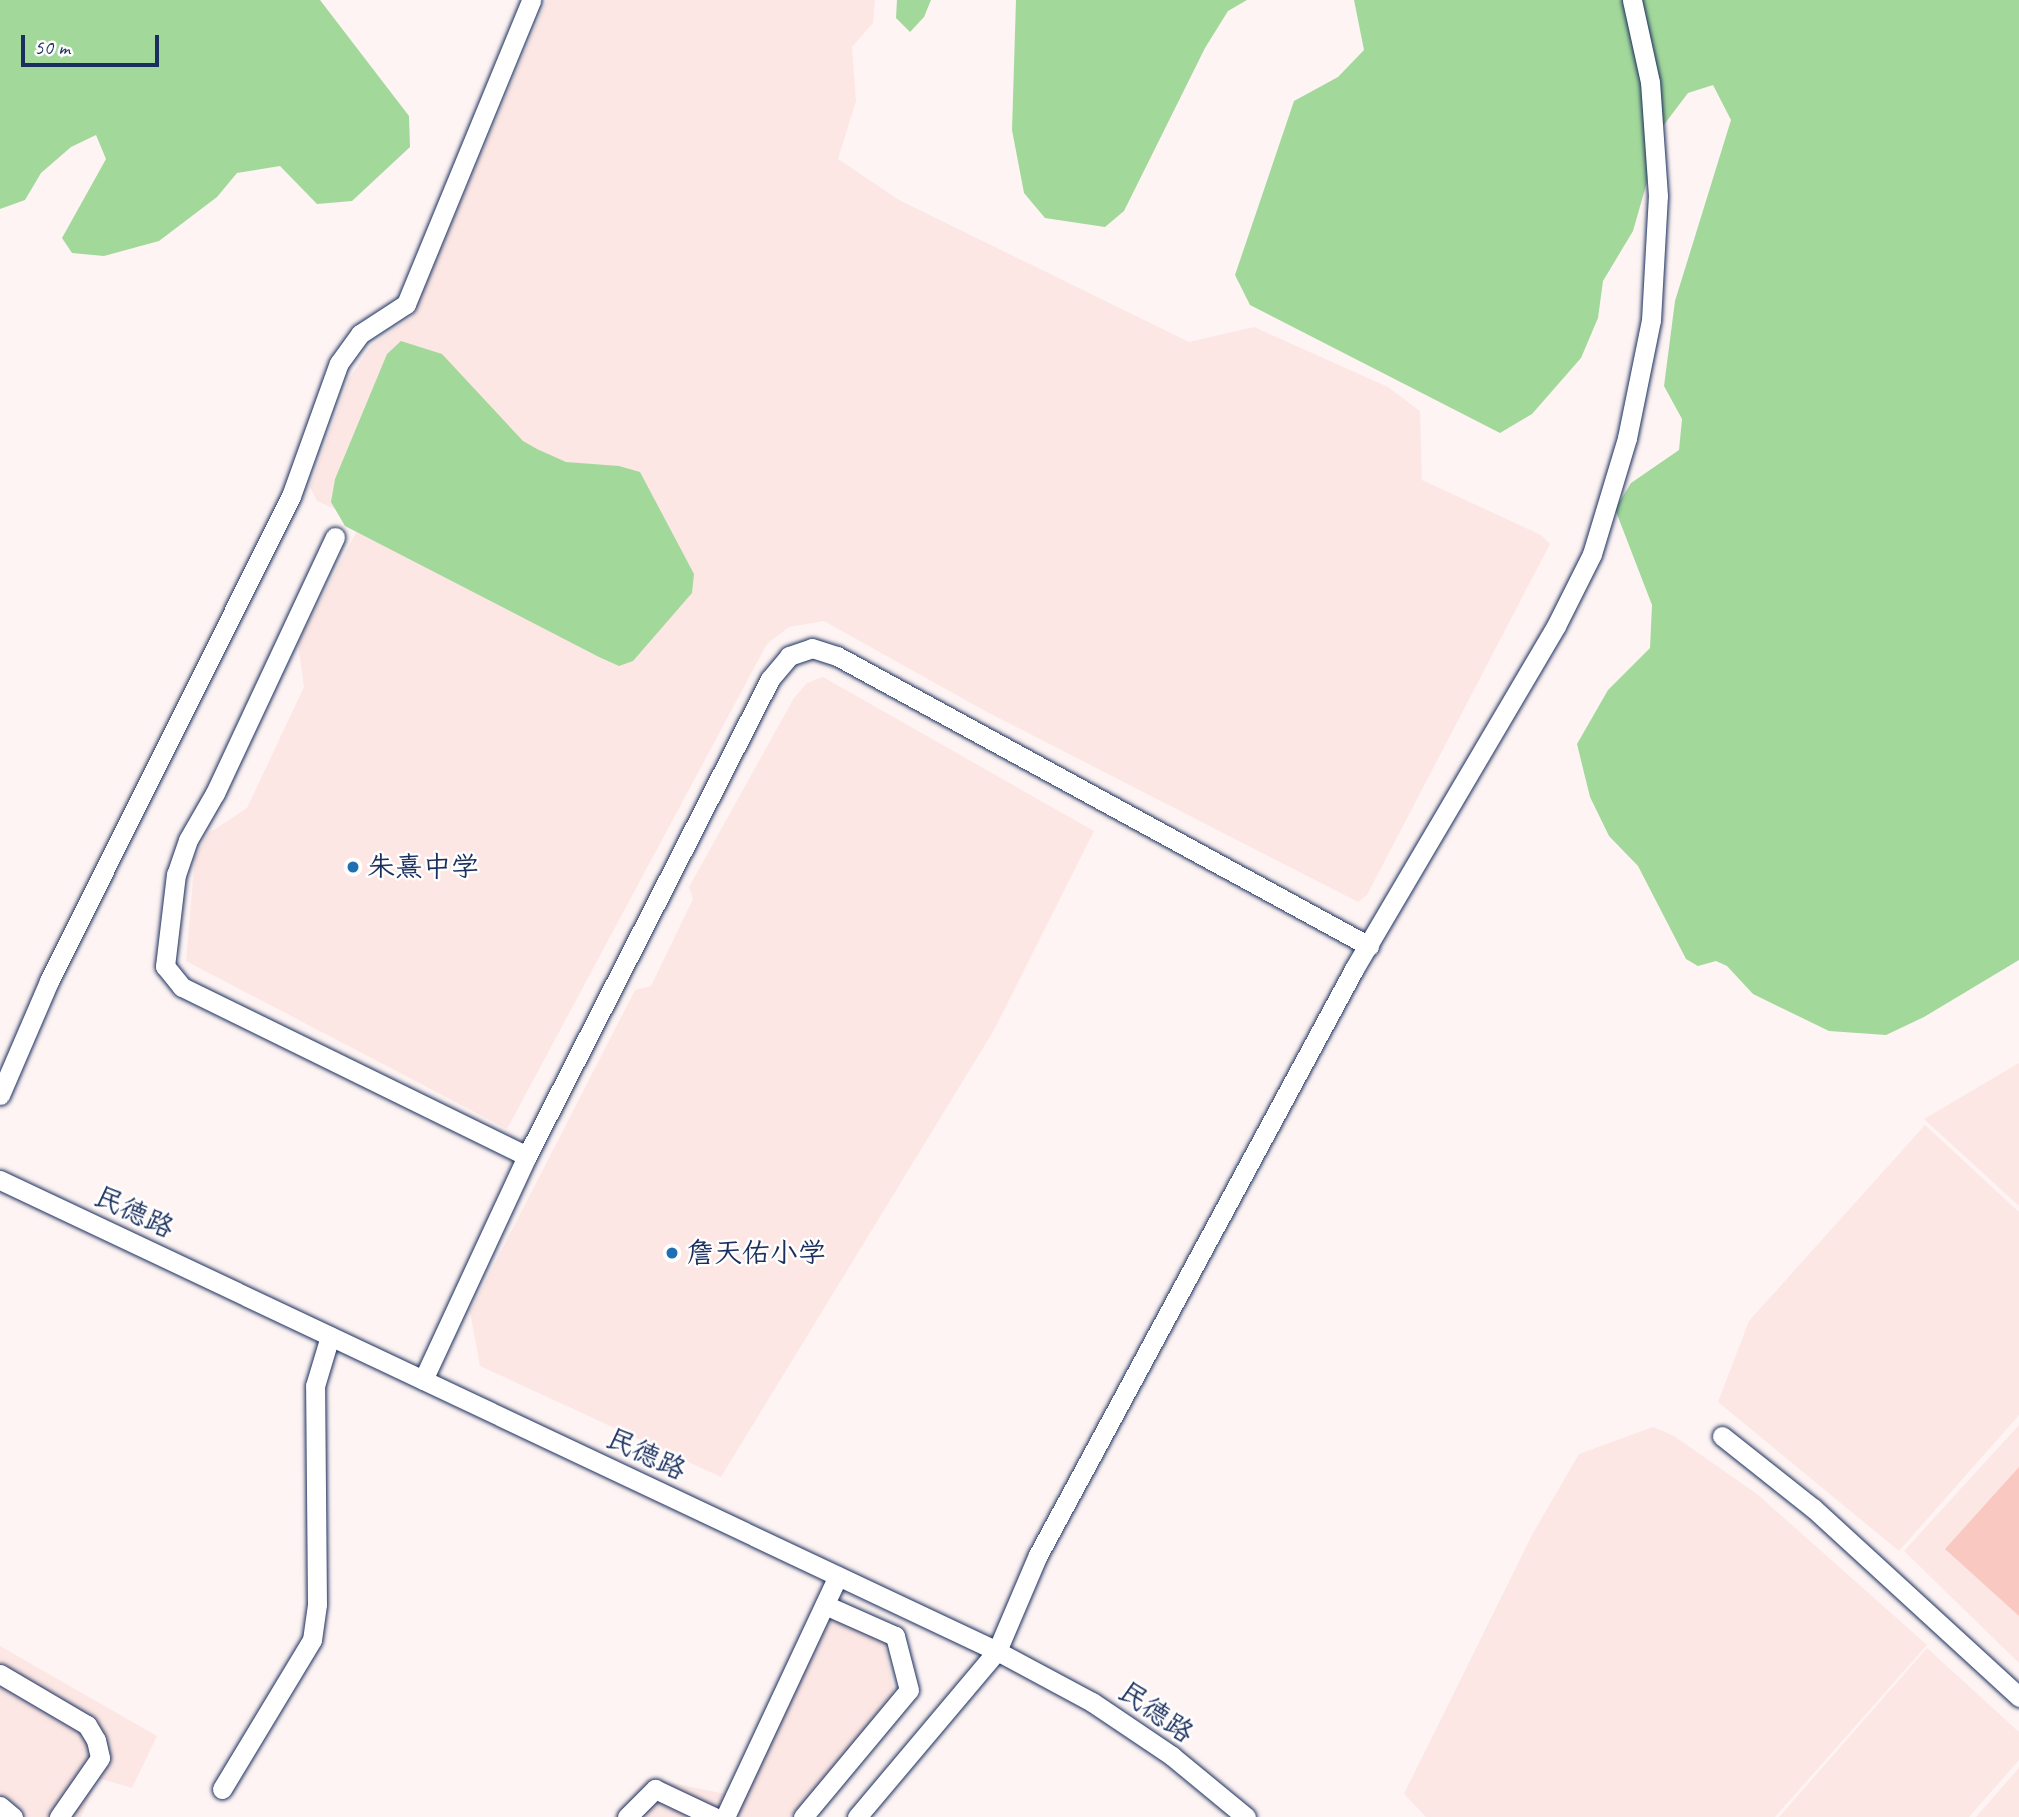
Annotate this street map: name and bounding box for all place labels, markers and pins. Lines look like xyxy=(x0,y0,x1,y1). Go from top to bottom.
place label: 朱熹中学 xyxy=(367,850,479,884)
marker: 朱熹中学 xyxy=(345,859,361,875)
place label: 詹天佑小学 xyxy=(686,1236,826,1270)
marker: 詹天佑小学 xyxy=(664,1245,680,1261)

